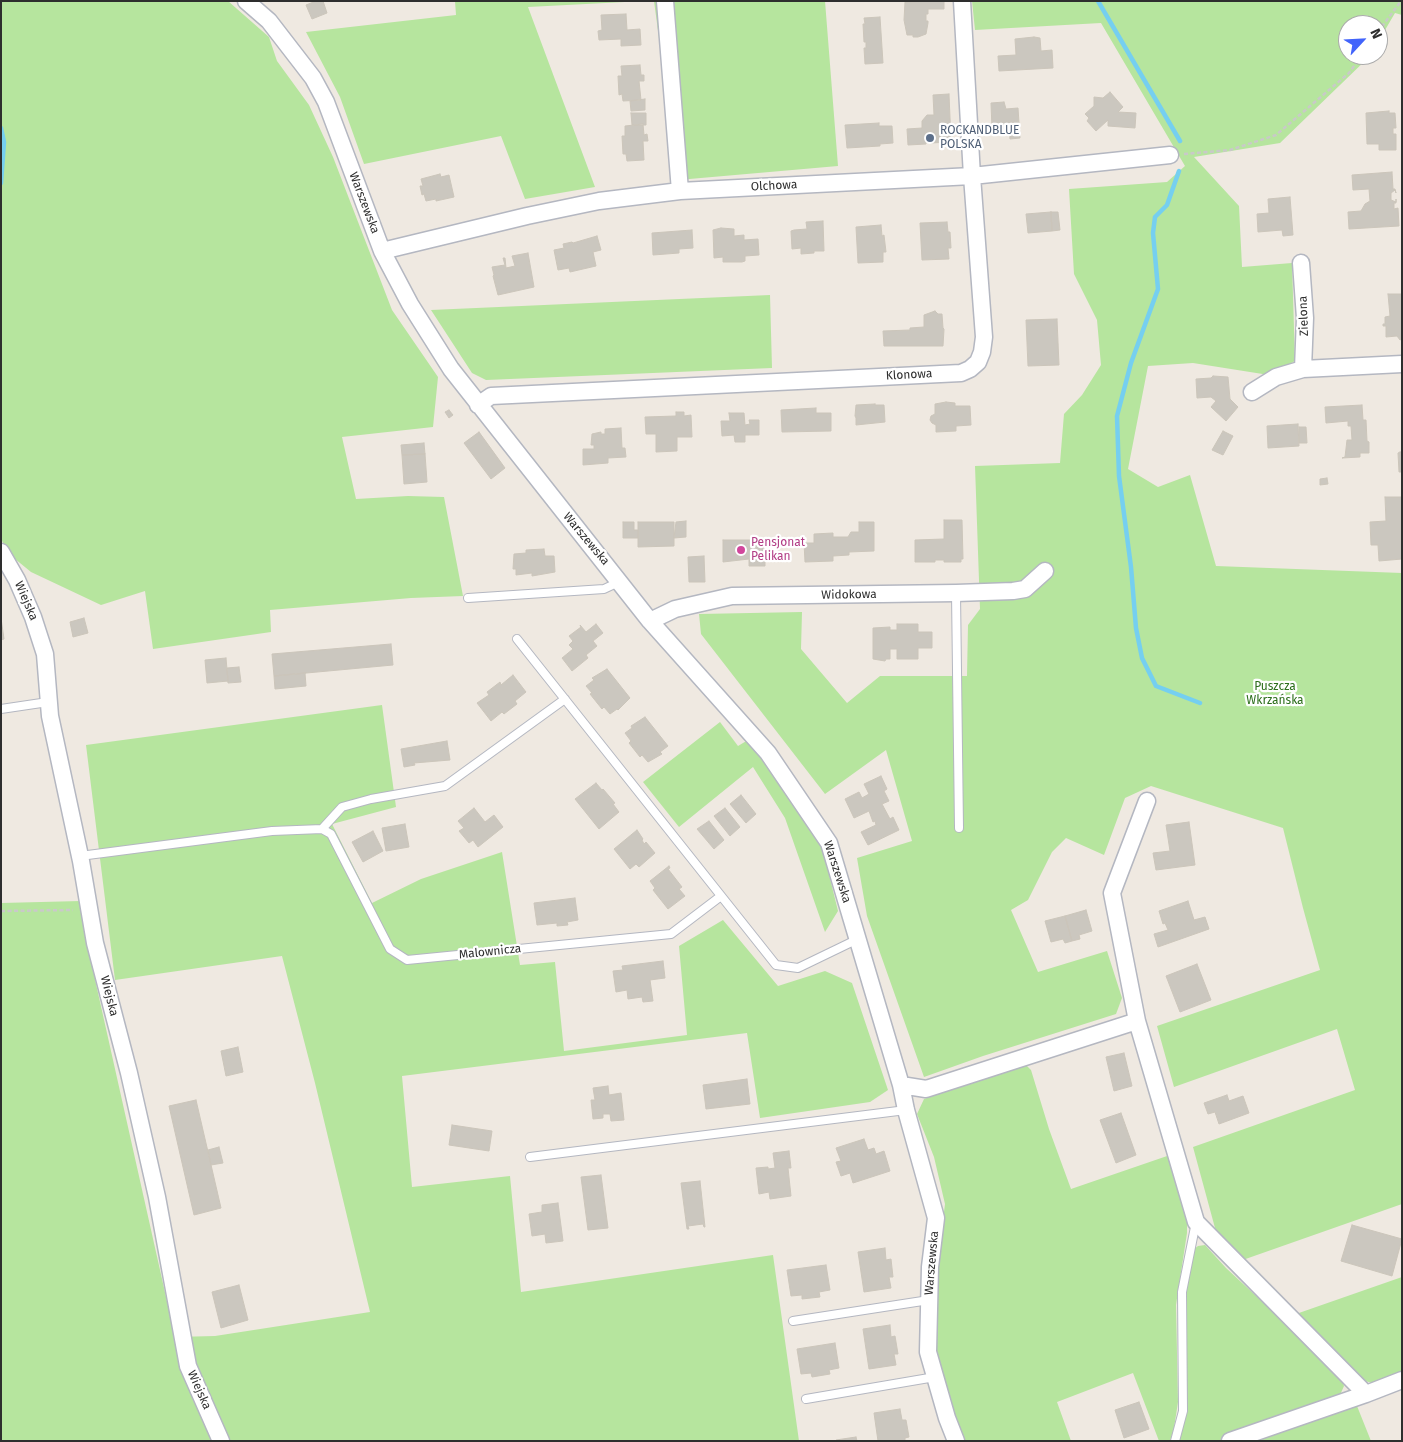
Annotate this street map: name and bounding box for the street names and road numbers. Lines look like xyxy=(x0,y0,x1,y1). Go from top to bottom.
street label: Warszewska xyxy=(346,170,382,236)
street label: Olchowa xyxy=(750,178,798,194)
street label: Zielona xyxy=(1296,296,1312,336)
street label: Klonowa xyxy=(885,367,933,383)
street label: Warszewska xyxy=(560,510,612,568)
street label: Wiejska xyxy=(11,579,41,623)
street label: Widokowa xyxy=(821,587,877,603)
street label: Warszewska xyxy=(820,839,854,905)
street label: Malownicza xyxy=(458,942,522,962)
street label: Wiejska xyxy=(97,974,121,1018)
street label: Warszewska xyxy=(922,1230,942,1296)
street label: Wiejska xyxy=(184,1368,214,1412)

